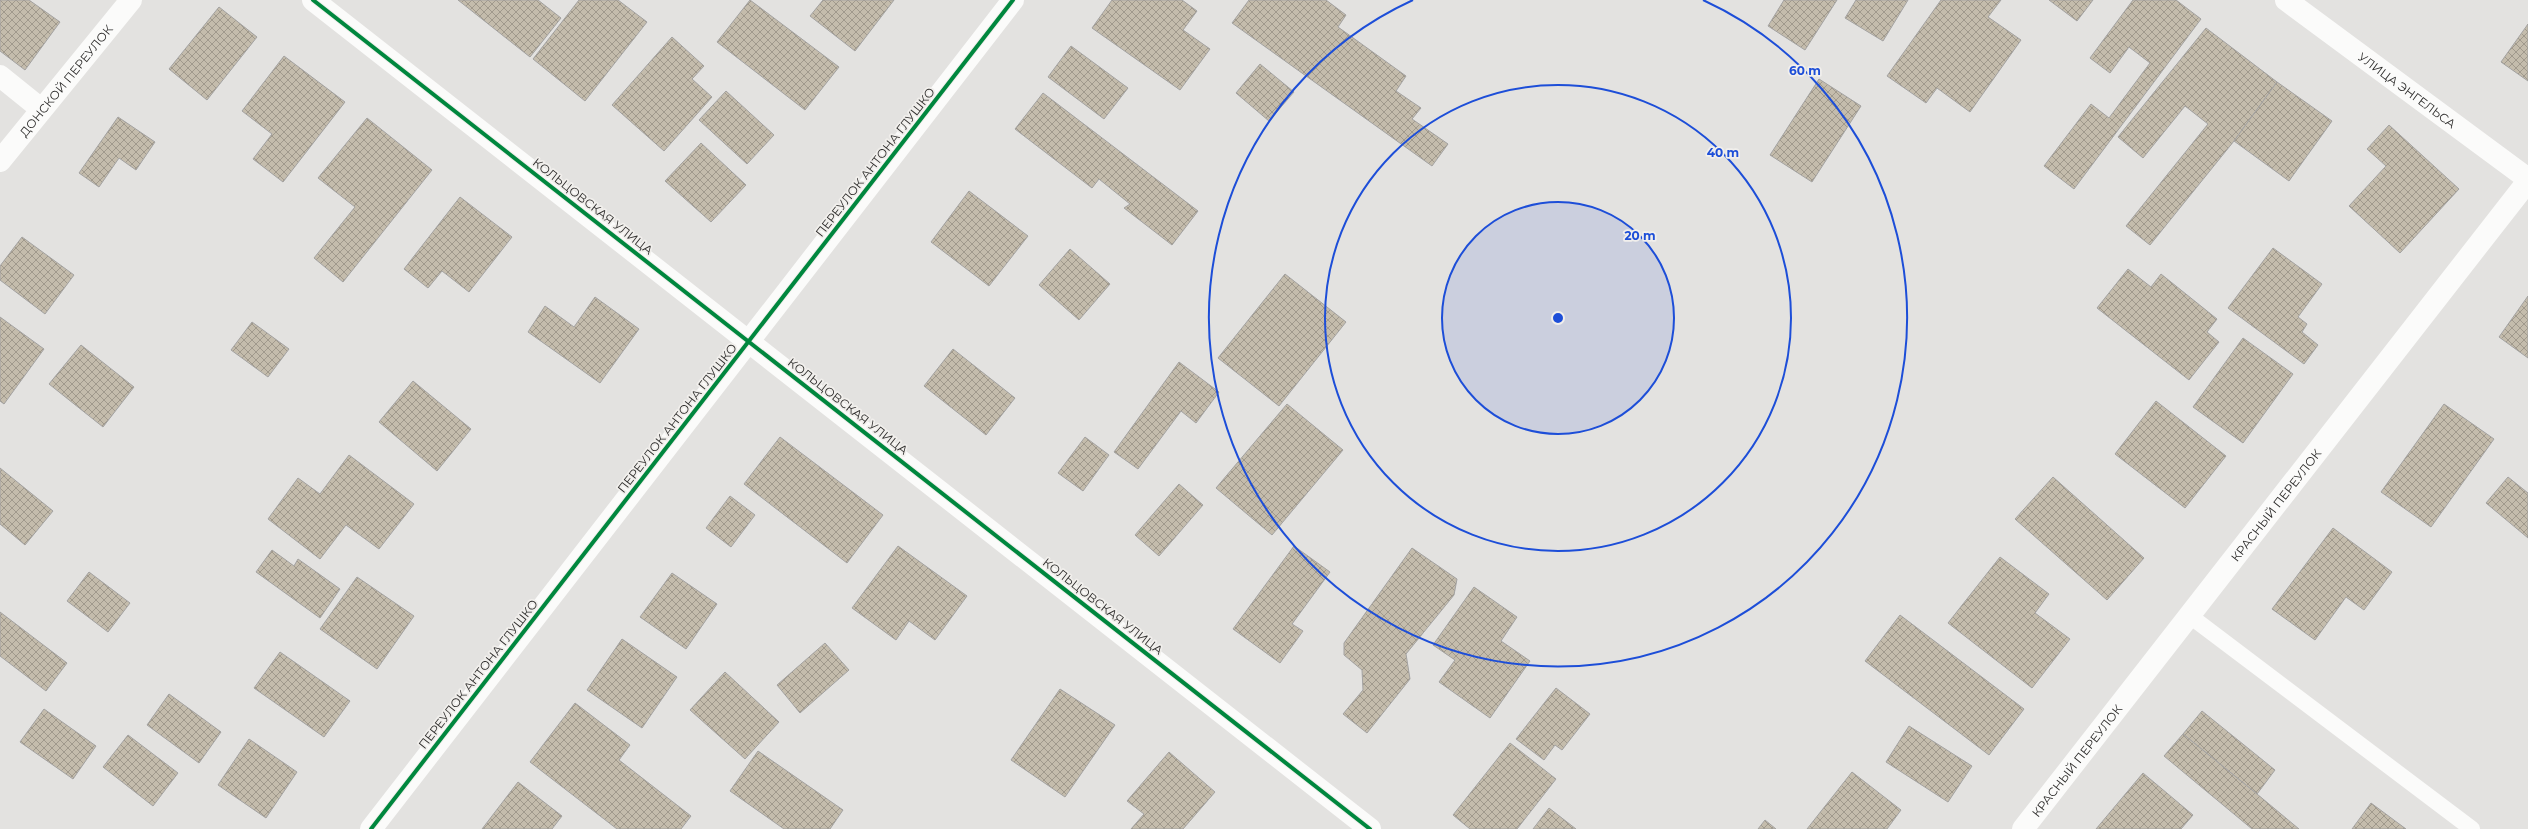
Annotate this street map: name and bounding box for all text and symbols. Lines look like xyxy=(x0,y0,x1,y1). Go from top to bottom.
street label: ДОНСКОЙ ПЕРЕУЛОК xyxy=(16,21,116,139)
street label: УЛИЦА ЭНГЕЛЬСА xyxy=(2356,49,2459,131)
text: 60 m xyxy=(1789,63,1821,78)
street label: ПЕРЕУЛОК АНТОНА ГЛУШКО xyxy=(812,84,938,240)
text: 40 m xyxy=(1707,145,1739,160)
street label: КОЛЬЦОВСКАЯ УЛИЦА xyxy=(530,154,656,258)
text: 20 m xyxy=(1624,228,1656,243)
centre of rings xyxy=(1551,311,1565,325)
street label: ПЕРЕУЛОК АНТОНА ГЛУШКО xyxy=(614,340,740,496)
street label: КОЛЬЦОВСКАЯ УЛИЦА xyxy=(785,354,911,458)
street label: КРАСНЫЙ ПЕРЕУЛОК xyxy=(2227,445,2324,564)
street label: КОЛЬЦОВСКАЯ УЛИЦА xyxy=(1040,554,1166,658)
street label: ПЕРЕУЛОК АНТОНА ГЛУШКО xyxy=(415,596,541,752)
street label: КРАСНЫЙ ПЕРЕУЛОК xyxy=(2028,701,2125,820)

